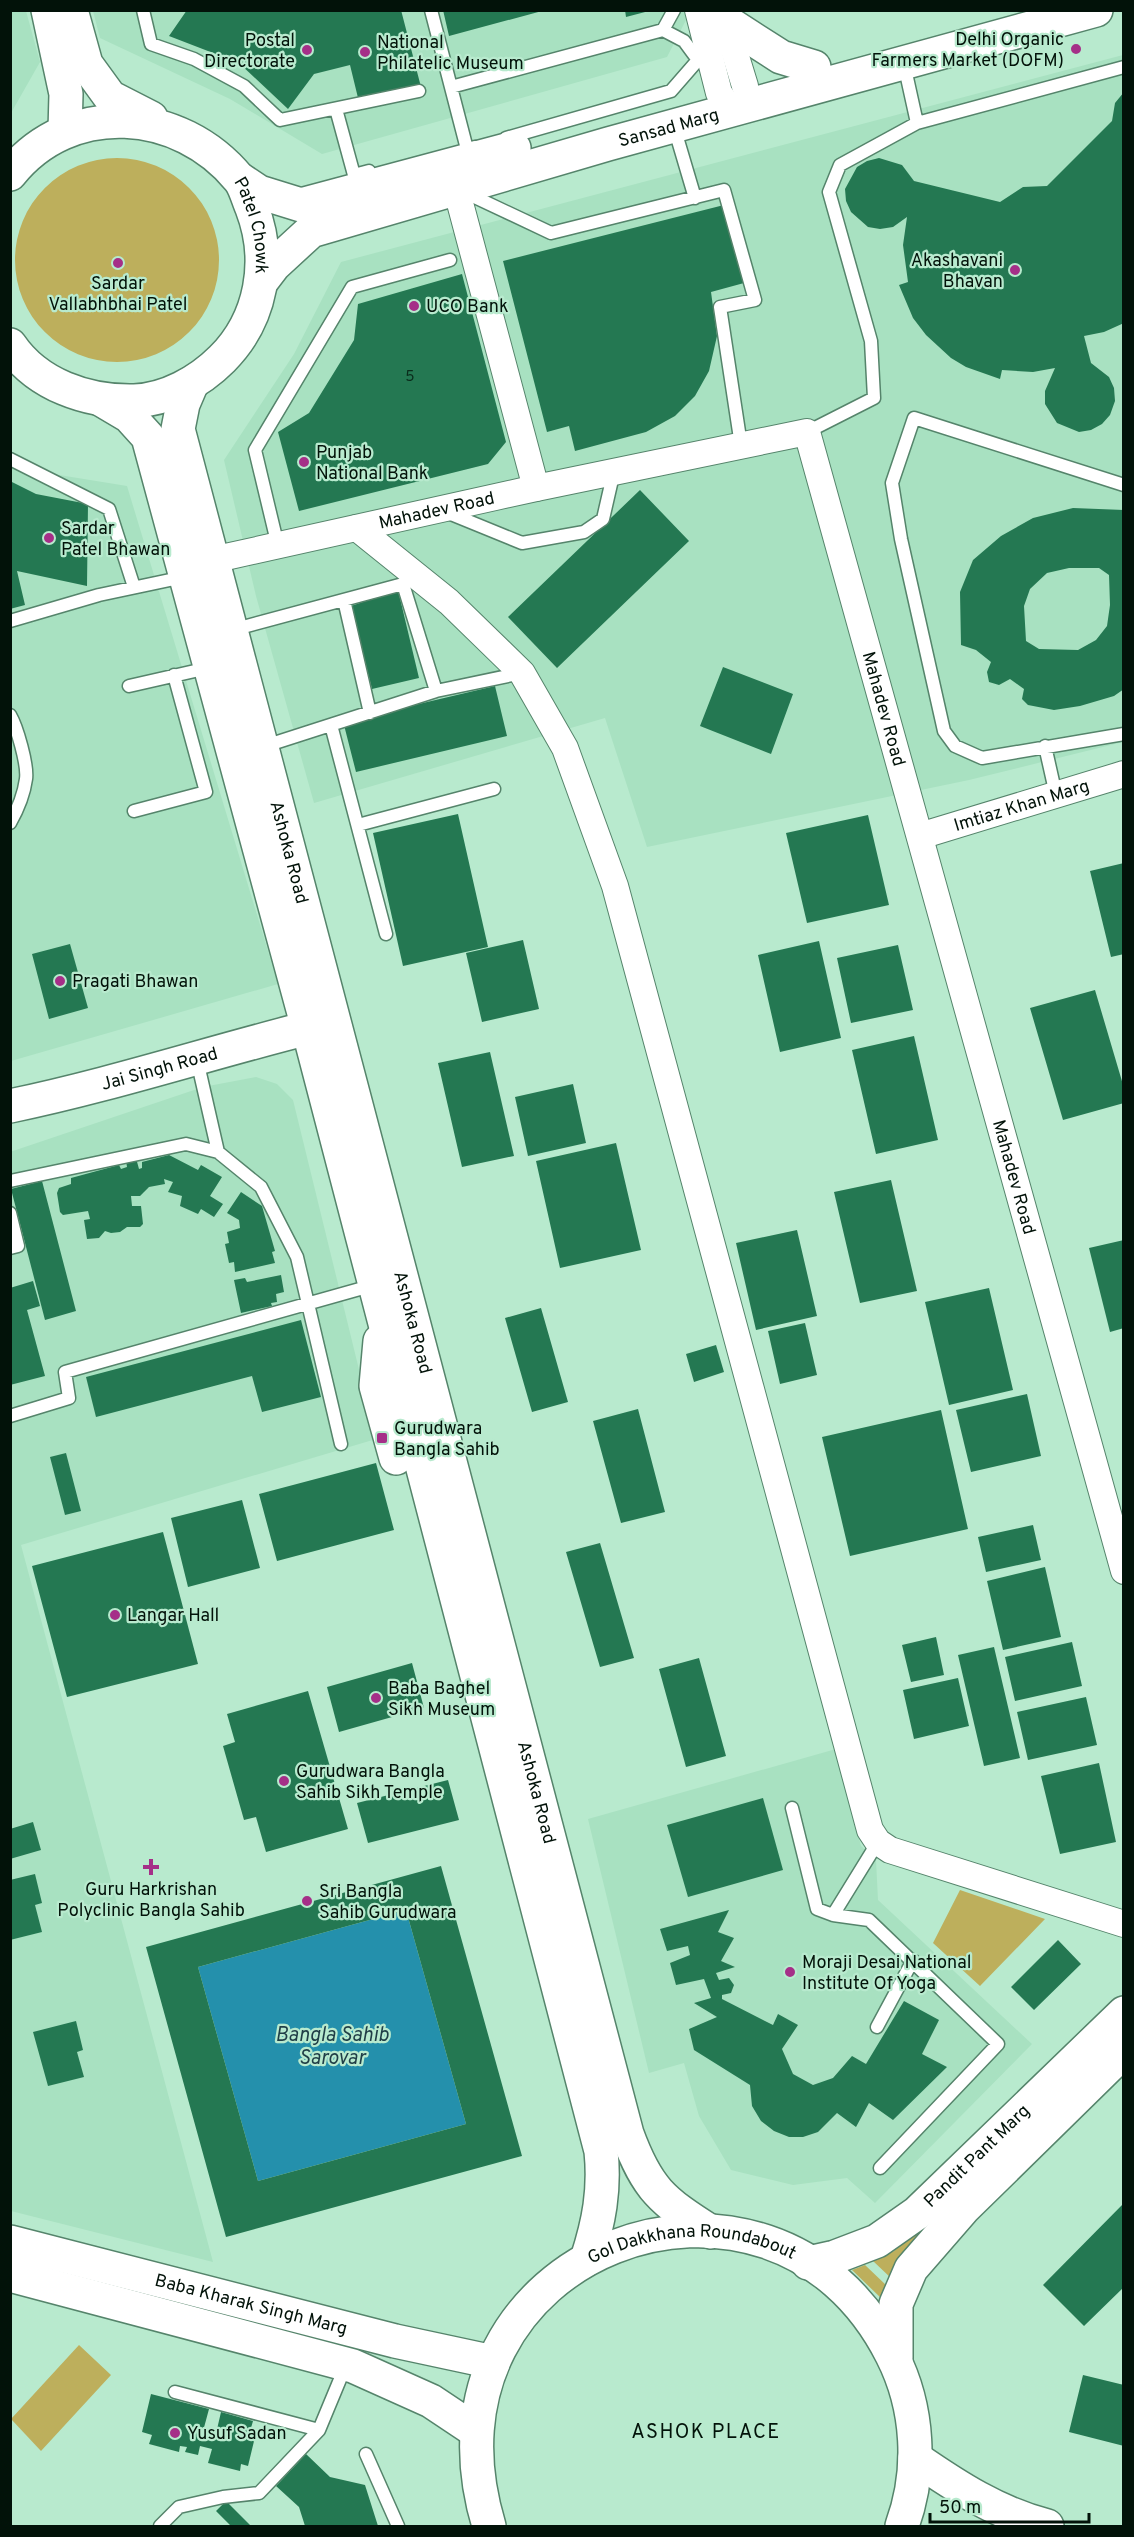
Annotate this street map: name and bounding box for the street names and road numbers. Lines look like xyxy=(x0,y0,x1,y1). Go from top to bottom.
street label: Sansad Marg xyxy=(616,104,722,154)
street label: Patel Chowk xyxy=(228,173,272,275)
street label: Mahadev Road xyxy=(377,488,497,536)
street label: Mahadev Road xyxy=(856,649,910,769)
street label: Imtiaz Khan Marg xyxy=(951,775,1092,838)
street label: Ashoka Road xyxy=(263,799,313,907)
street label: Jai Singh Road xyxy=(99,1043,221,1097)
street label: Mahadev Road xyxy=(986,1118,1040,1237)
street label: Ashoka Road xyxy=(387,1269,436,1377)
street label: Ashoka Road xyxy=(511,1739,560,1847)
street label: Pandit Pant Marg xyxy=(920,2100,1035,2213)
street label: Gol Dakkhana Roundabout xyxy=(587,2250,801,2272)
street label: Baba Kharak Singh Marg xyxy=(152,2270,349,2341)

